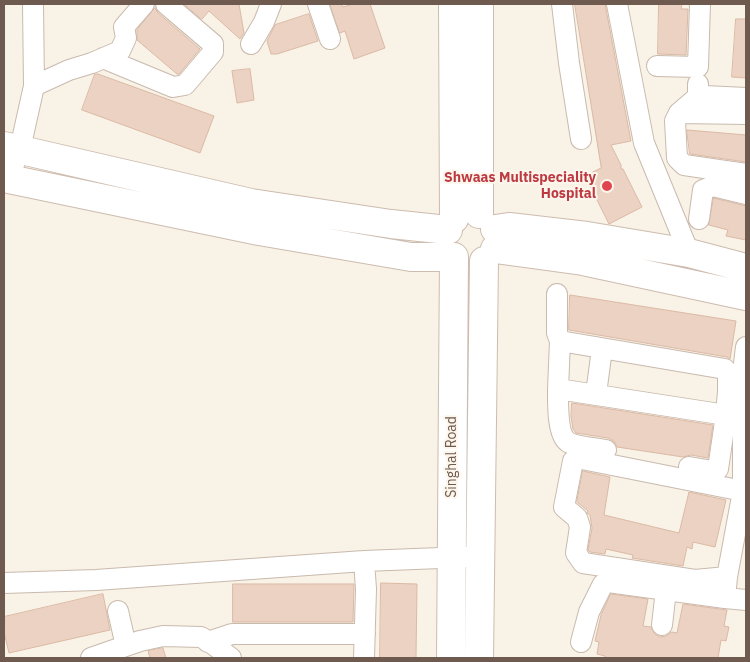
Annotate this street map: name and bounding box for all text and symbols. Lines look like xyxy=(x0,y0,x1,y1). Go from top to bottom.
place label: Shwaas Multispeciality Hospital xyxy=(444,170,596,202)
marker: Shwaas Multispeciality Hospital xyxy=(600,179,614,193)
street label: Singhal Road xyxy=(444,416,460,498)

